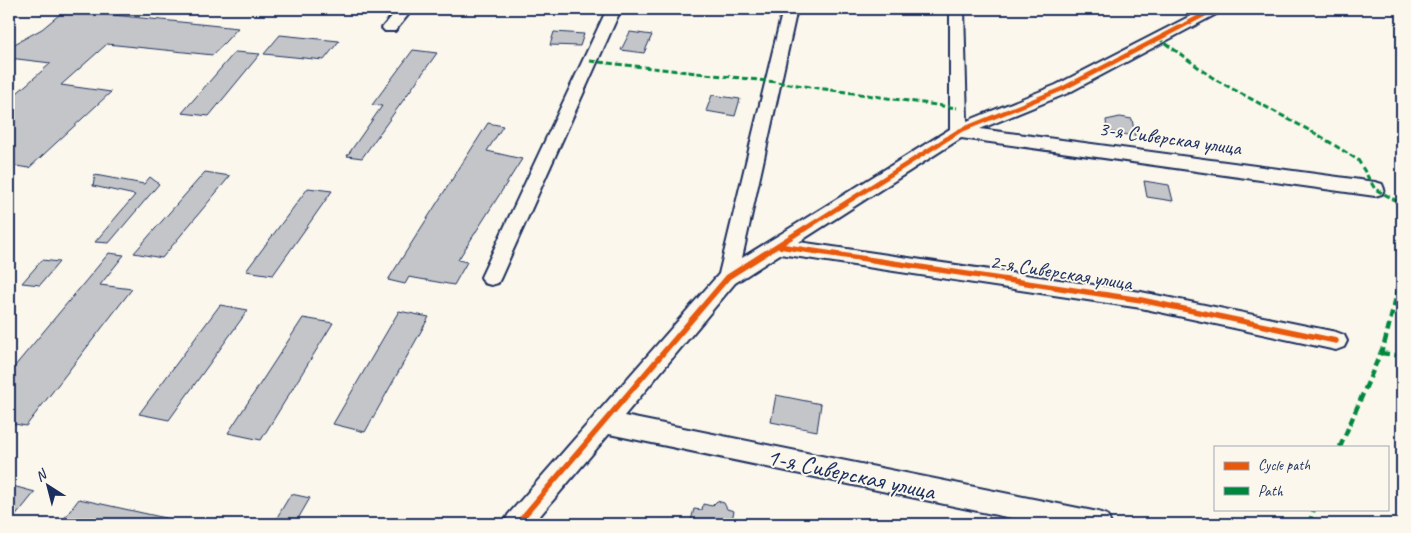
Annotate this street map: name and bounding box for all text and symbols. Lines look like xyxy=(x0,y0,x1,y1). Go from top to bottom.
street label: 3-я Сиверская улица xyxy=(1097,115,1245,161)
street label: 2-я Сиверская улица xyxy=(988,248,1136,296)
street label: 1-я Сиверская улица xyxy=(764,441,940,508)
legend xyxy=(1214,446,1388,510)
text: Cycle path xyxy=(1258,456,1310,475)
north arrow xyxy=(22,460,72,510)
text: N xyxy=(32,465,51,485)
text: Path xyxy=(1258,482,1284,501)

